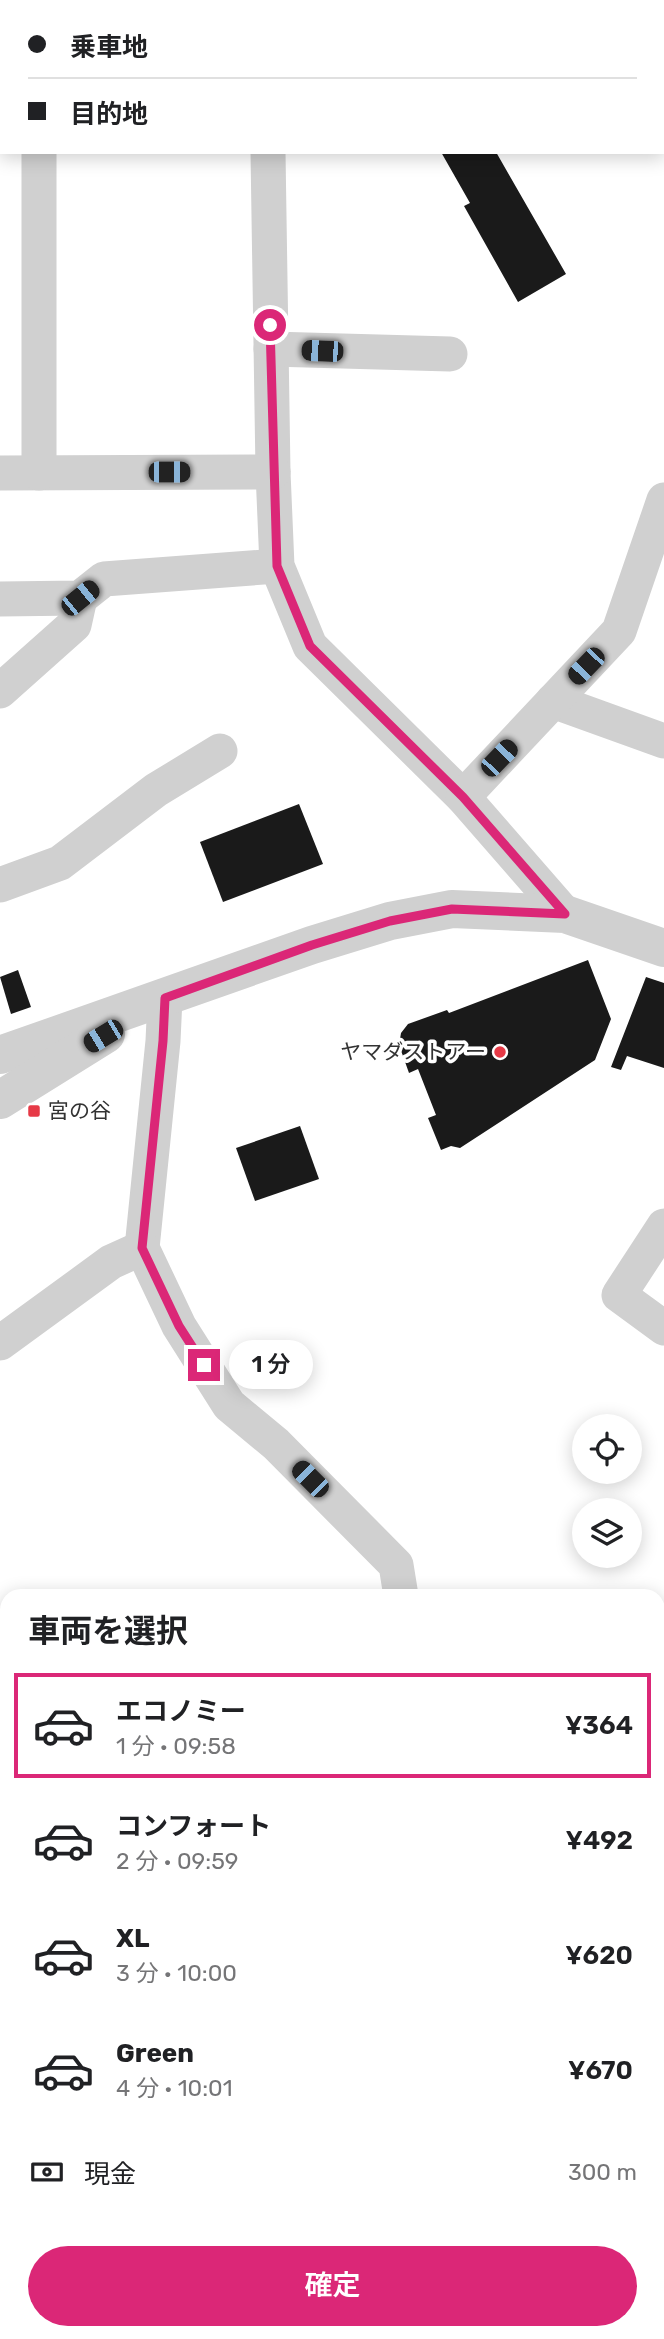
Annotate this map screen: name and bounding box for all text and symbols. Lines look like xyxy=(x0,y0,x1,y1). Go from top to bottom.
text: 乗車地 xyxy=(70,32,148,63)
text: 目的地 xyxy=(70,99,148,130)
route start xyxy=(254,309,286,341)
car xyxy=(301,340,344,362)
car xyxy=(149,462,191,483)
car xyxy=(58,577,103,619)
car xyxy=(564,644,609,688)
car xyxy=(477,736,522,780)
car xyxy=(80,1016,127,1056)
place label: ヤマダストアー xyxy=(340,1039,486,1064)
marker: ヤマダストアー xyxy=(492,1044,508,1060)
place label: 宮の谷 xyxy=(48,1098,111,1123)
marker: 宮の谷 xyxy=(26,1103,42,1119)
callout: 1 分 xyxy=(228,1340,312,1390)
route end xyxy=(188,1349,220,1381)
text: 1 分 xyxy=(251,1350,291,1378)
map controls xyxy=(572,1414,642,1568)
button: locate xyxy=(572,1414,642,1484)
car xyxy=(288,1457,333,1501)
button: layers xyxy=(572,1498,642,1568)
text: 車両を選択 xyxy=(28,1612,188,1650)
icon: car xyxy=(32,1694,95,1757)
text: エコノミー xyxy=(116,1696,246,1727)
text: ¥364 xyxy=(565,1710,633,1741)
text: 1 分 · 09:58 xyxy=(116,1732,236,1760)
icon: car xyxy=(32,1809,95,1872)
text: コンフォート xyxy=(116,1811,271,1842)
text: ¥492 xyxy=(566,1825,633,1856)
text: 2 分 · 09:59 xyxy=(116,1847,238,1875)
text: XL xyxy=(116,1923,149,1954)
icon: car xyxy=(32,1924,95,1987)
text: ¥620 xyxy=(565,1940,633,1971)
text: 3 分 · 10:00 xyxy=(116,1959,237,1987)
text: Green xyxy=(116,2038,194,2069)
icon: car xyxy=(32,2039,95,2102)
text: ¥670 xyxy=(568,2055,633,2086)
text: 4 分 · 10:01 xyxy=(116,2074,233,2102)
icon: cash xyxy=(28,2153,66,2191)
text: 300 m xyxy=(568,2158,637,2186)
text: 現金 xyxy=(84,2159,136,2190)
button: 確定 xyxy=(28,2246,637,2326)

